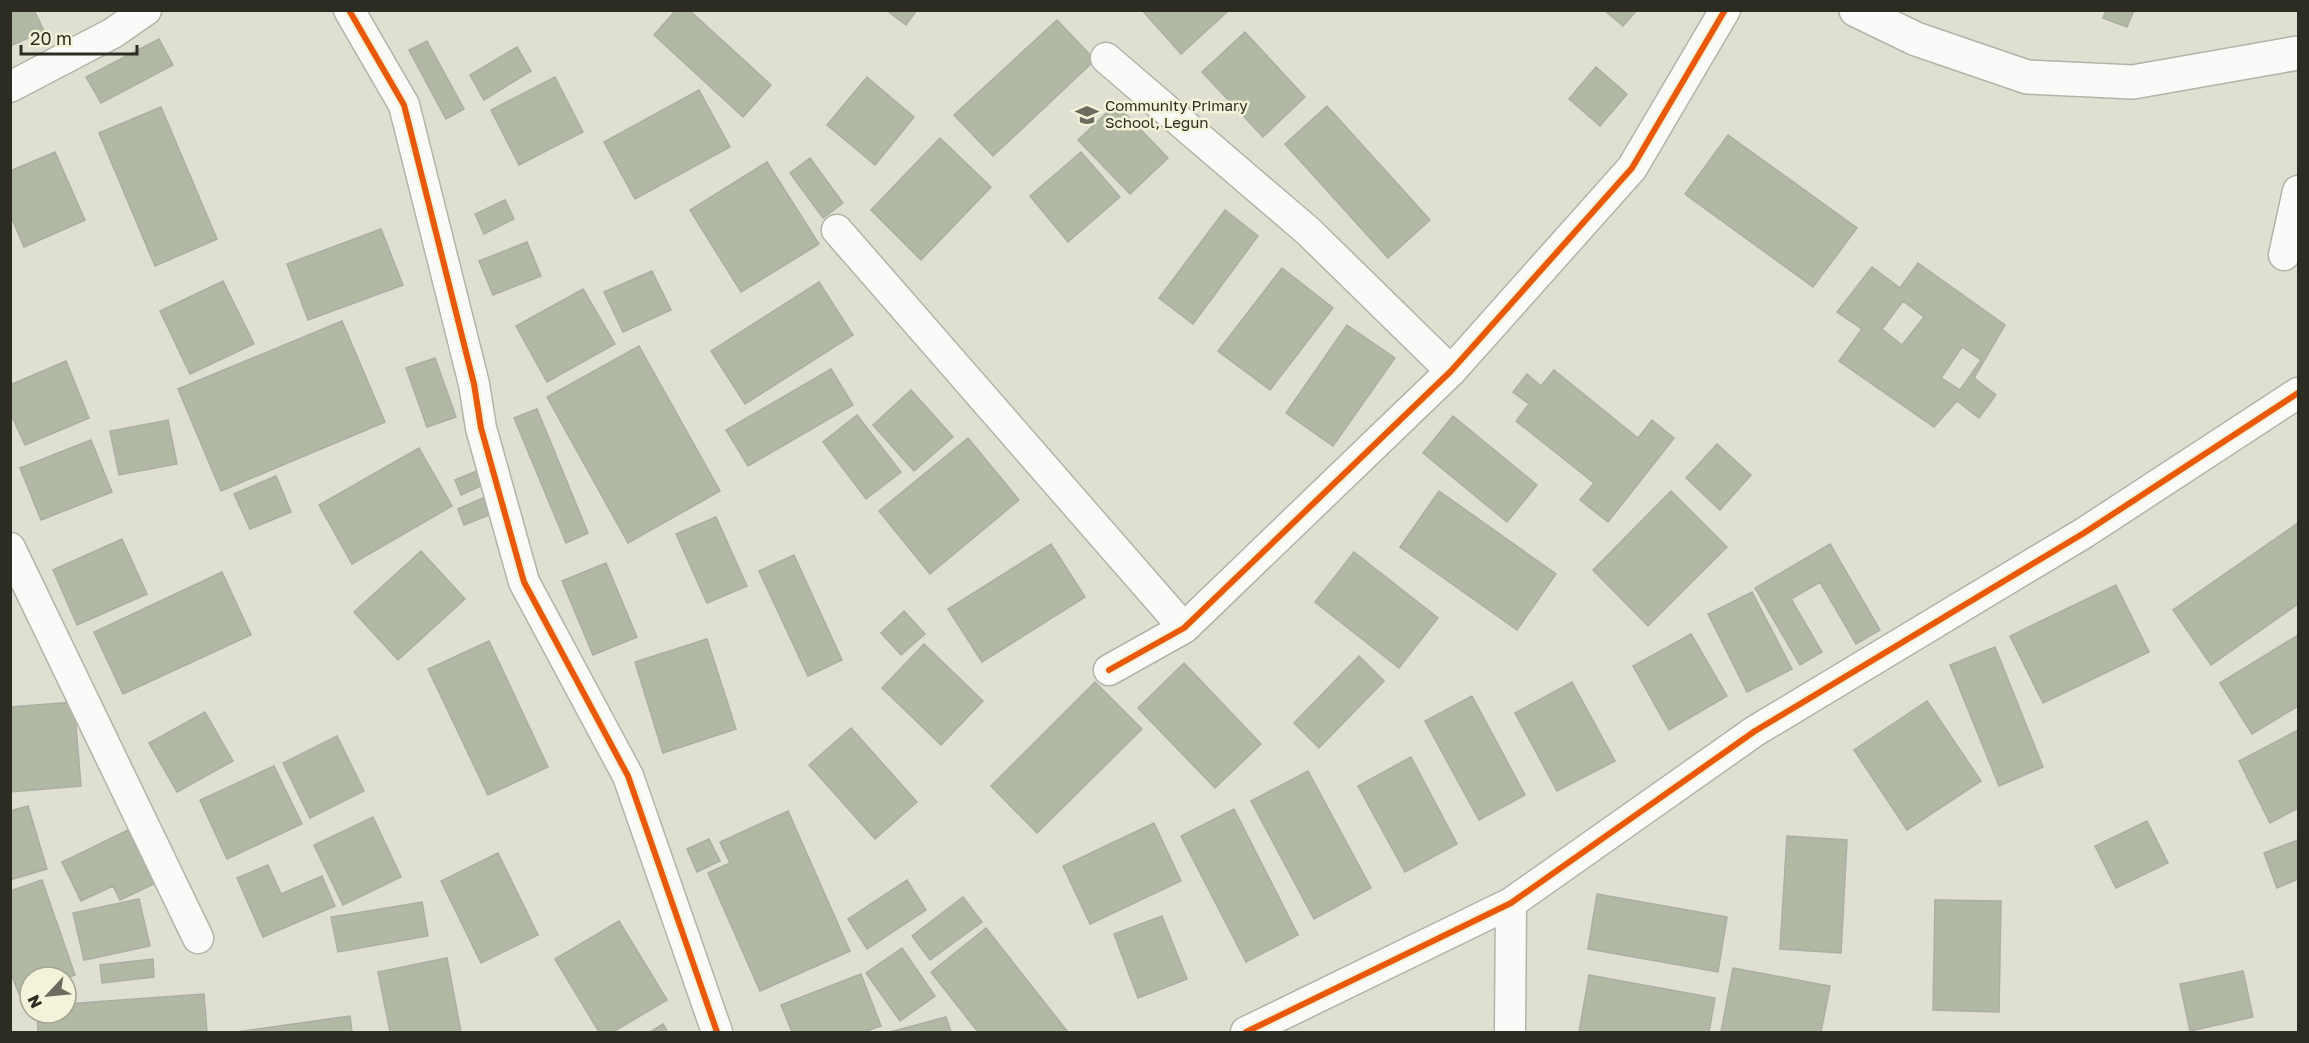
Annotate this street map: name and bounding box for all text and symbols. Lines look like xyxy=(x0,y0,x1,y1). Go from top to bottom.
scale bar xyxy=(21,18,136,56)
text: 20 m xyxy=(30,27,72,49)
place label: Community Primary School, Legun xyxy=(1105,96,1248,131)
school or university icon: Community Primary School, Legun xyxy=(1074,102,1100,128)
north arrow xyxy=(18,965,78,1025)
text: N xyxy=(23,992,46,1011)

